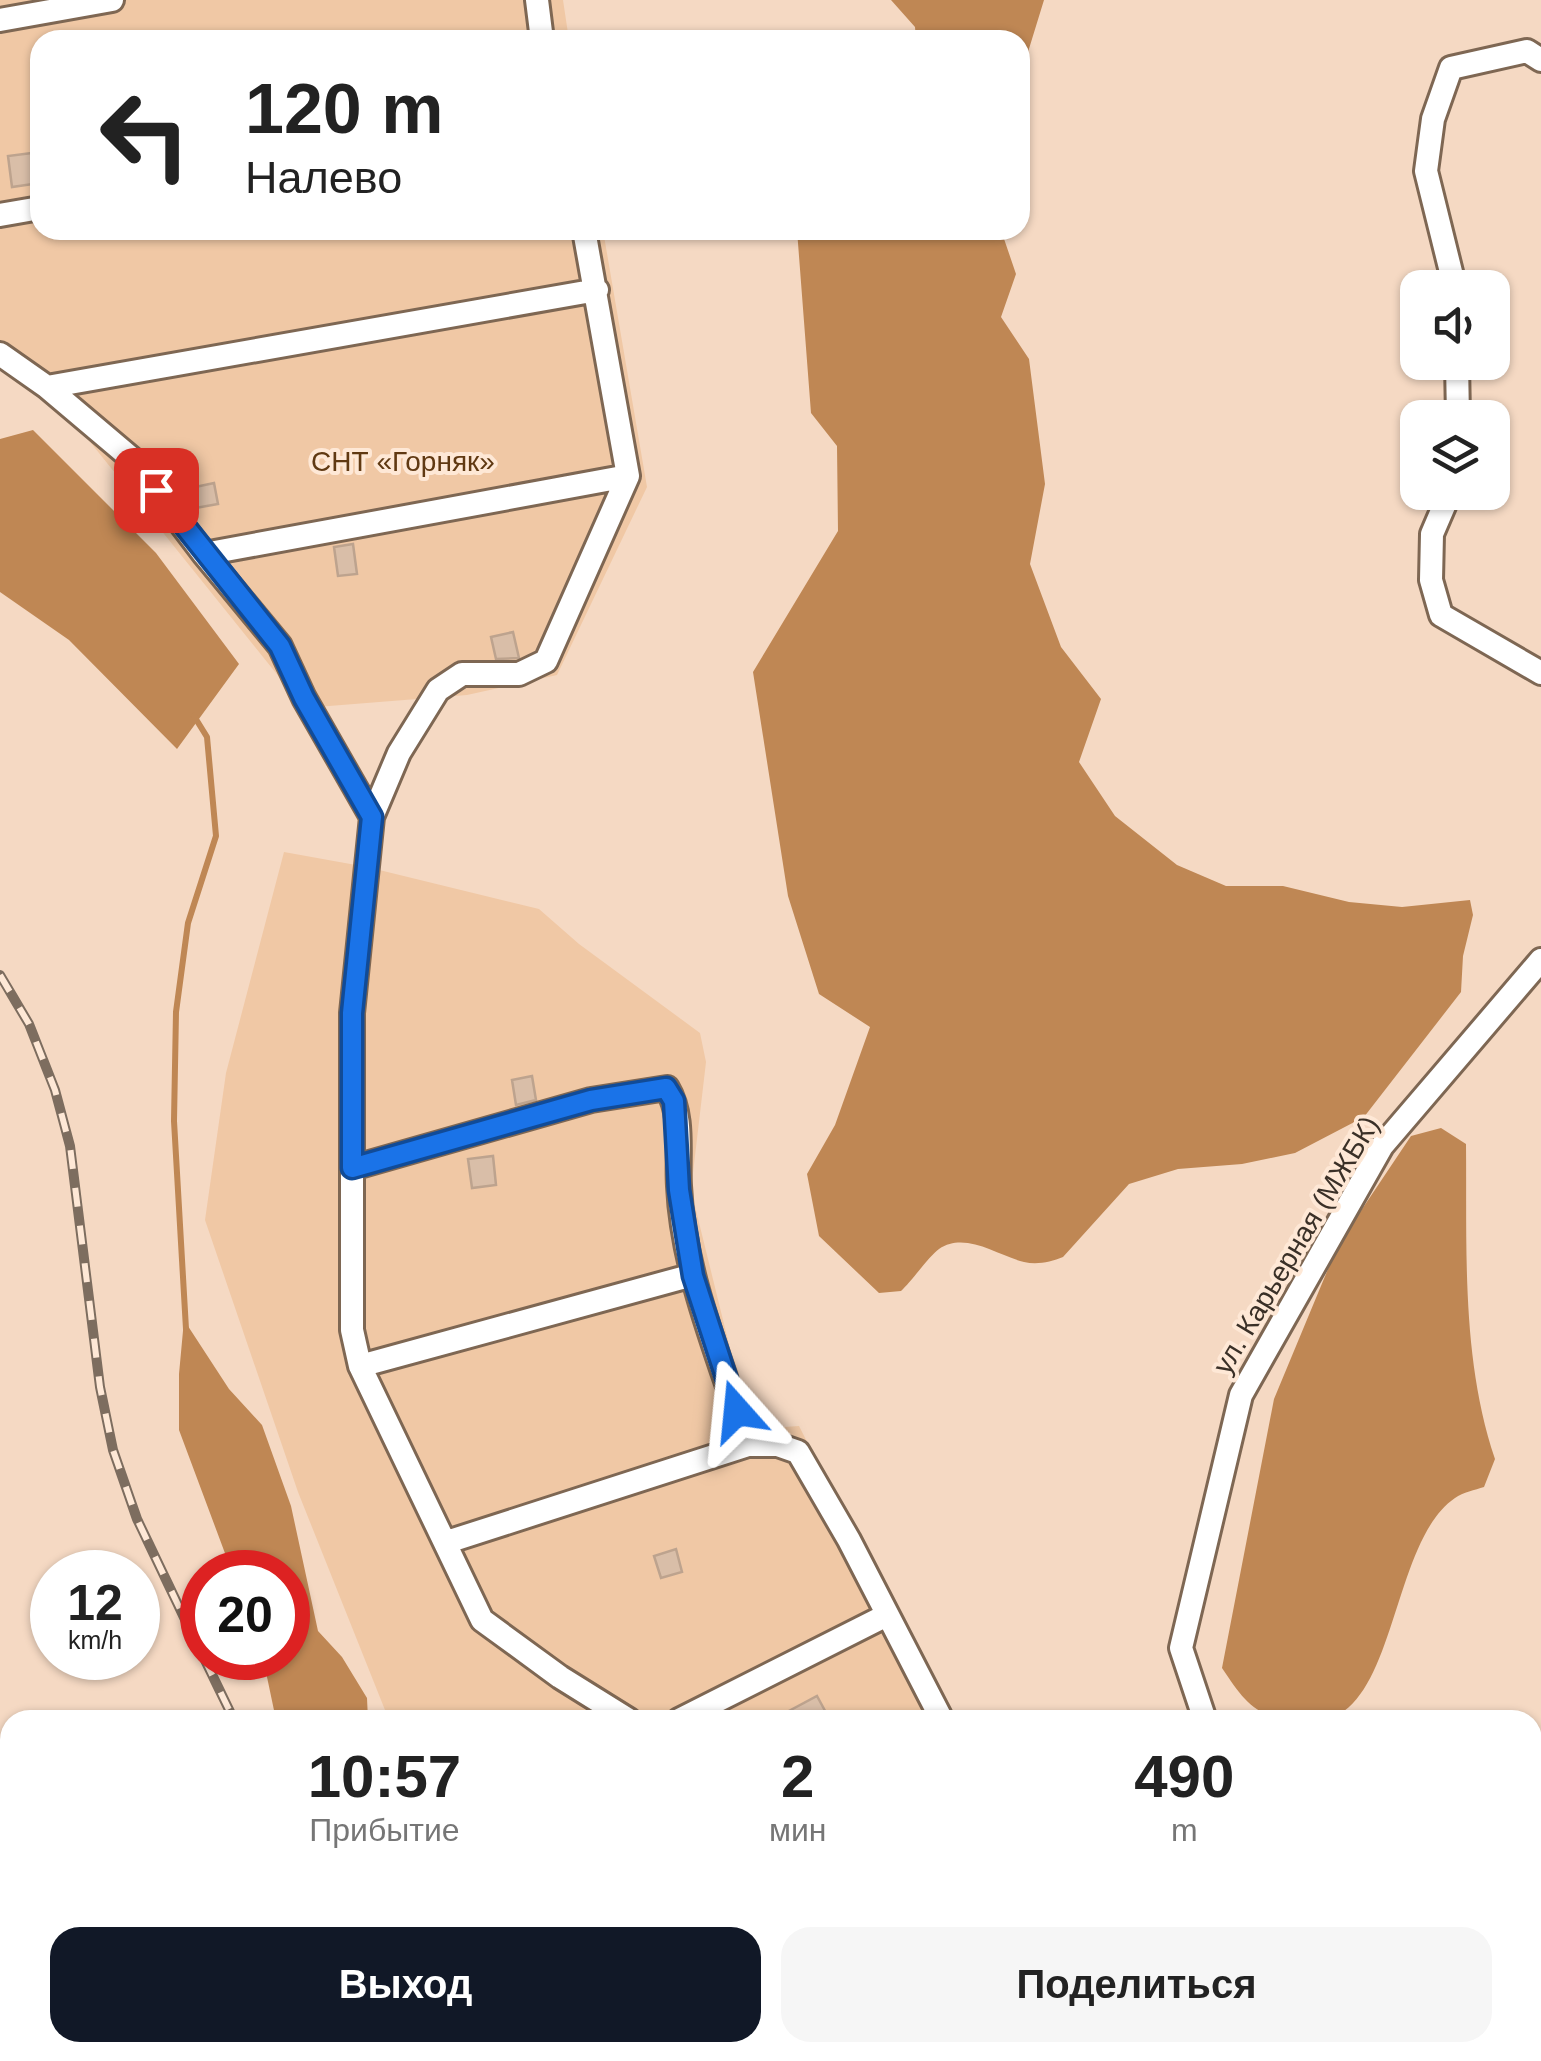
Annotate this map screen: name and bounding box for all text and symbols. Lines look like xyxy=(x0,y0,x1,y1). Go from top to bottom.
icon: left xyxy=(80,70,210,200)
text: 120 m xyxy=(245,70,443,148)
text: Налево xyxy=(245,152,402,203)
map controls xyxy=(1400,270,1510,510)
button: sound xyxy=(1400,270,1510,380)
button: layers xyxy=(1400,400,1510,510)
park label: СНТ «Горняк» xyxy=(311,446,495,477)
pin xyxy=(114,448,199,533)
icon: arrive xyxy=(129,463,184,518)
street label: ул. Карьерная (МЖБК) xyxy=(1207,1111,1385,1379)
position arrow xyxy=(685,1359,789,1463)
speed limit sign: 20 xyxy=(180,1550,310,1680)
text: 12 xyxy=(67,1575,123,1631)
text: km/h xyxy=(68,1626,122,1654)
text: 10:57 xyxy=(308,1743,461,1810)
text: 2 xyxy=(781,1743,814,1810)
text: 490 xyxy=(1134,1743,1234,1810)
text: Прибытие xyxy=(309,1812,460,1848)
text: мин xyxy=(769,1812,826,1848)
text: m xyxy=(1171,1812,1198,1848)
button: Выход xyxy=(50,1927,761,2042)
button: Поделиться xyxy=(781,1927,1492,2042)

